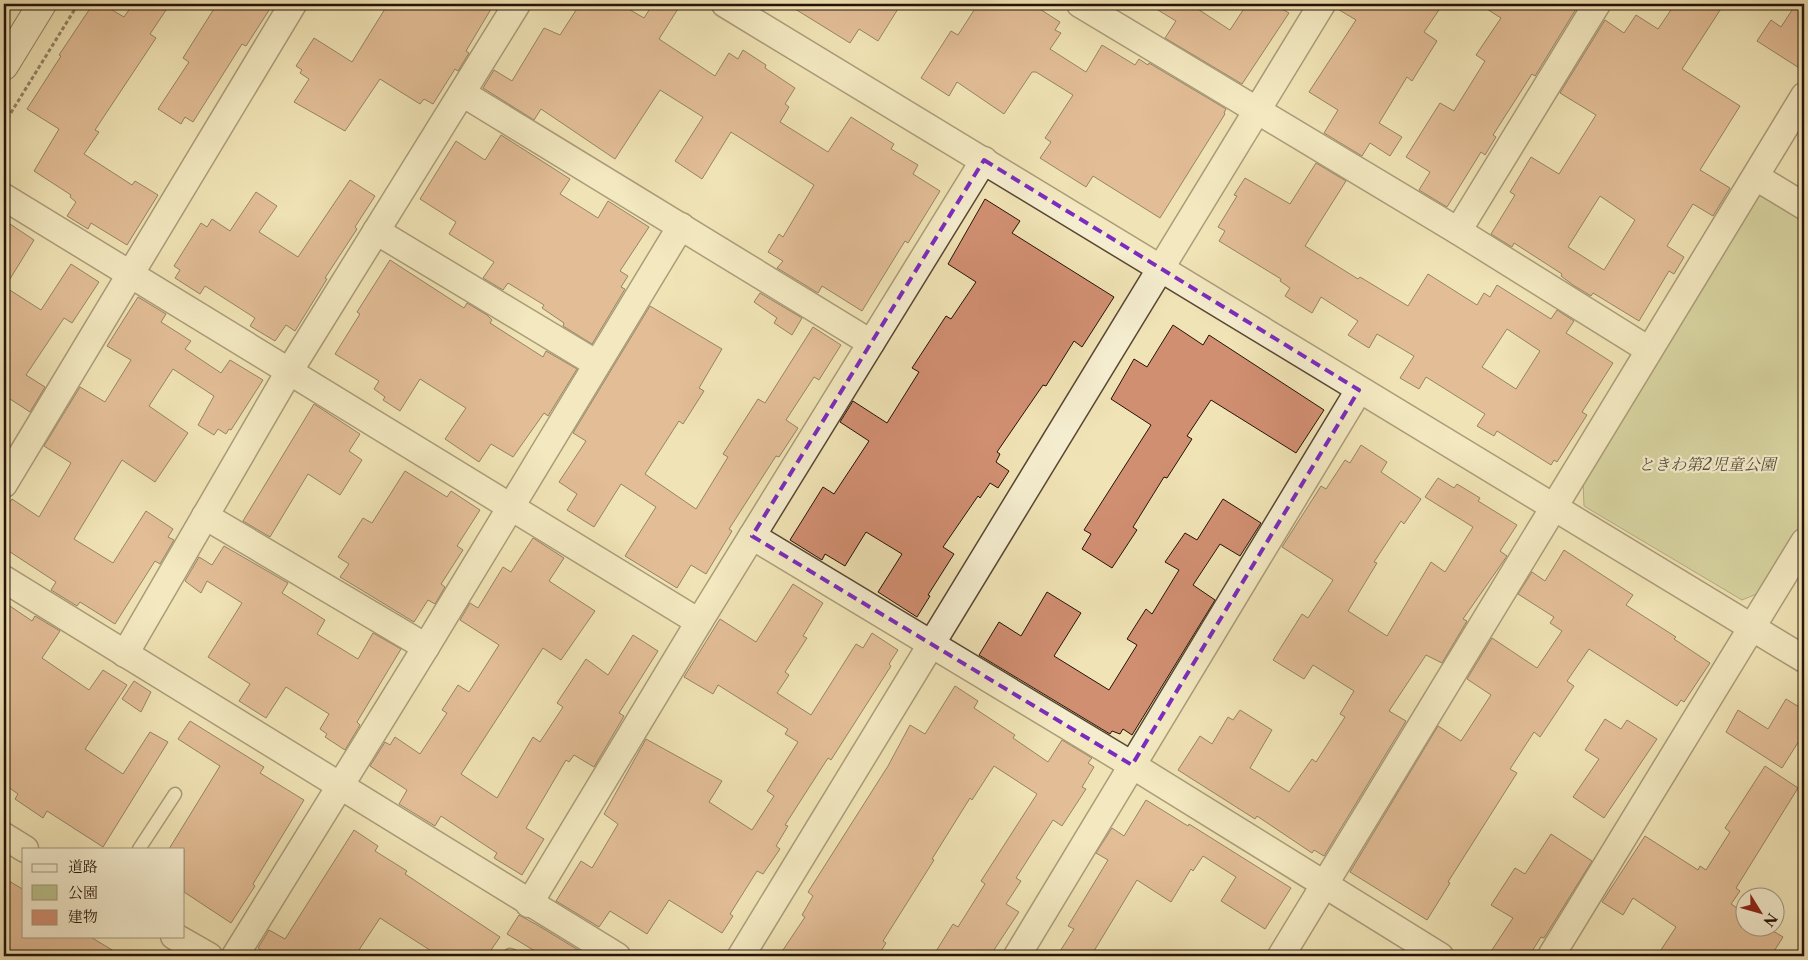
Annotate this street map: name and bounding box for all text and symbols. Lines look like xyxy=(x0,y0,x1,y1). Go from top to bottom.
park label: ときわ第2児童公園 xyxy=(1638,454,1779,474)
legend xyxy=(22,848,185,938)
text: 道路 xyxy=(68,857,98,876)
text: 公園 xyxy=(68,883,98,902)
north arrow xyxy=(1736,888,1786,938)
text: 建物 xyxy=(68,907,98,926)
text: N xyxy=(1760,910,1781,930)

